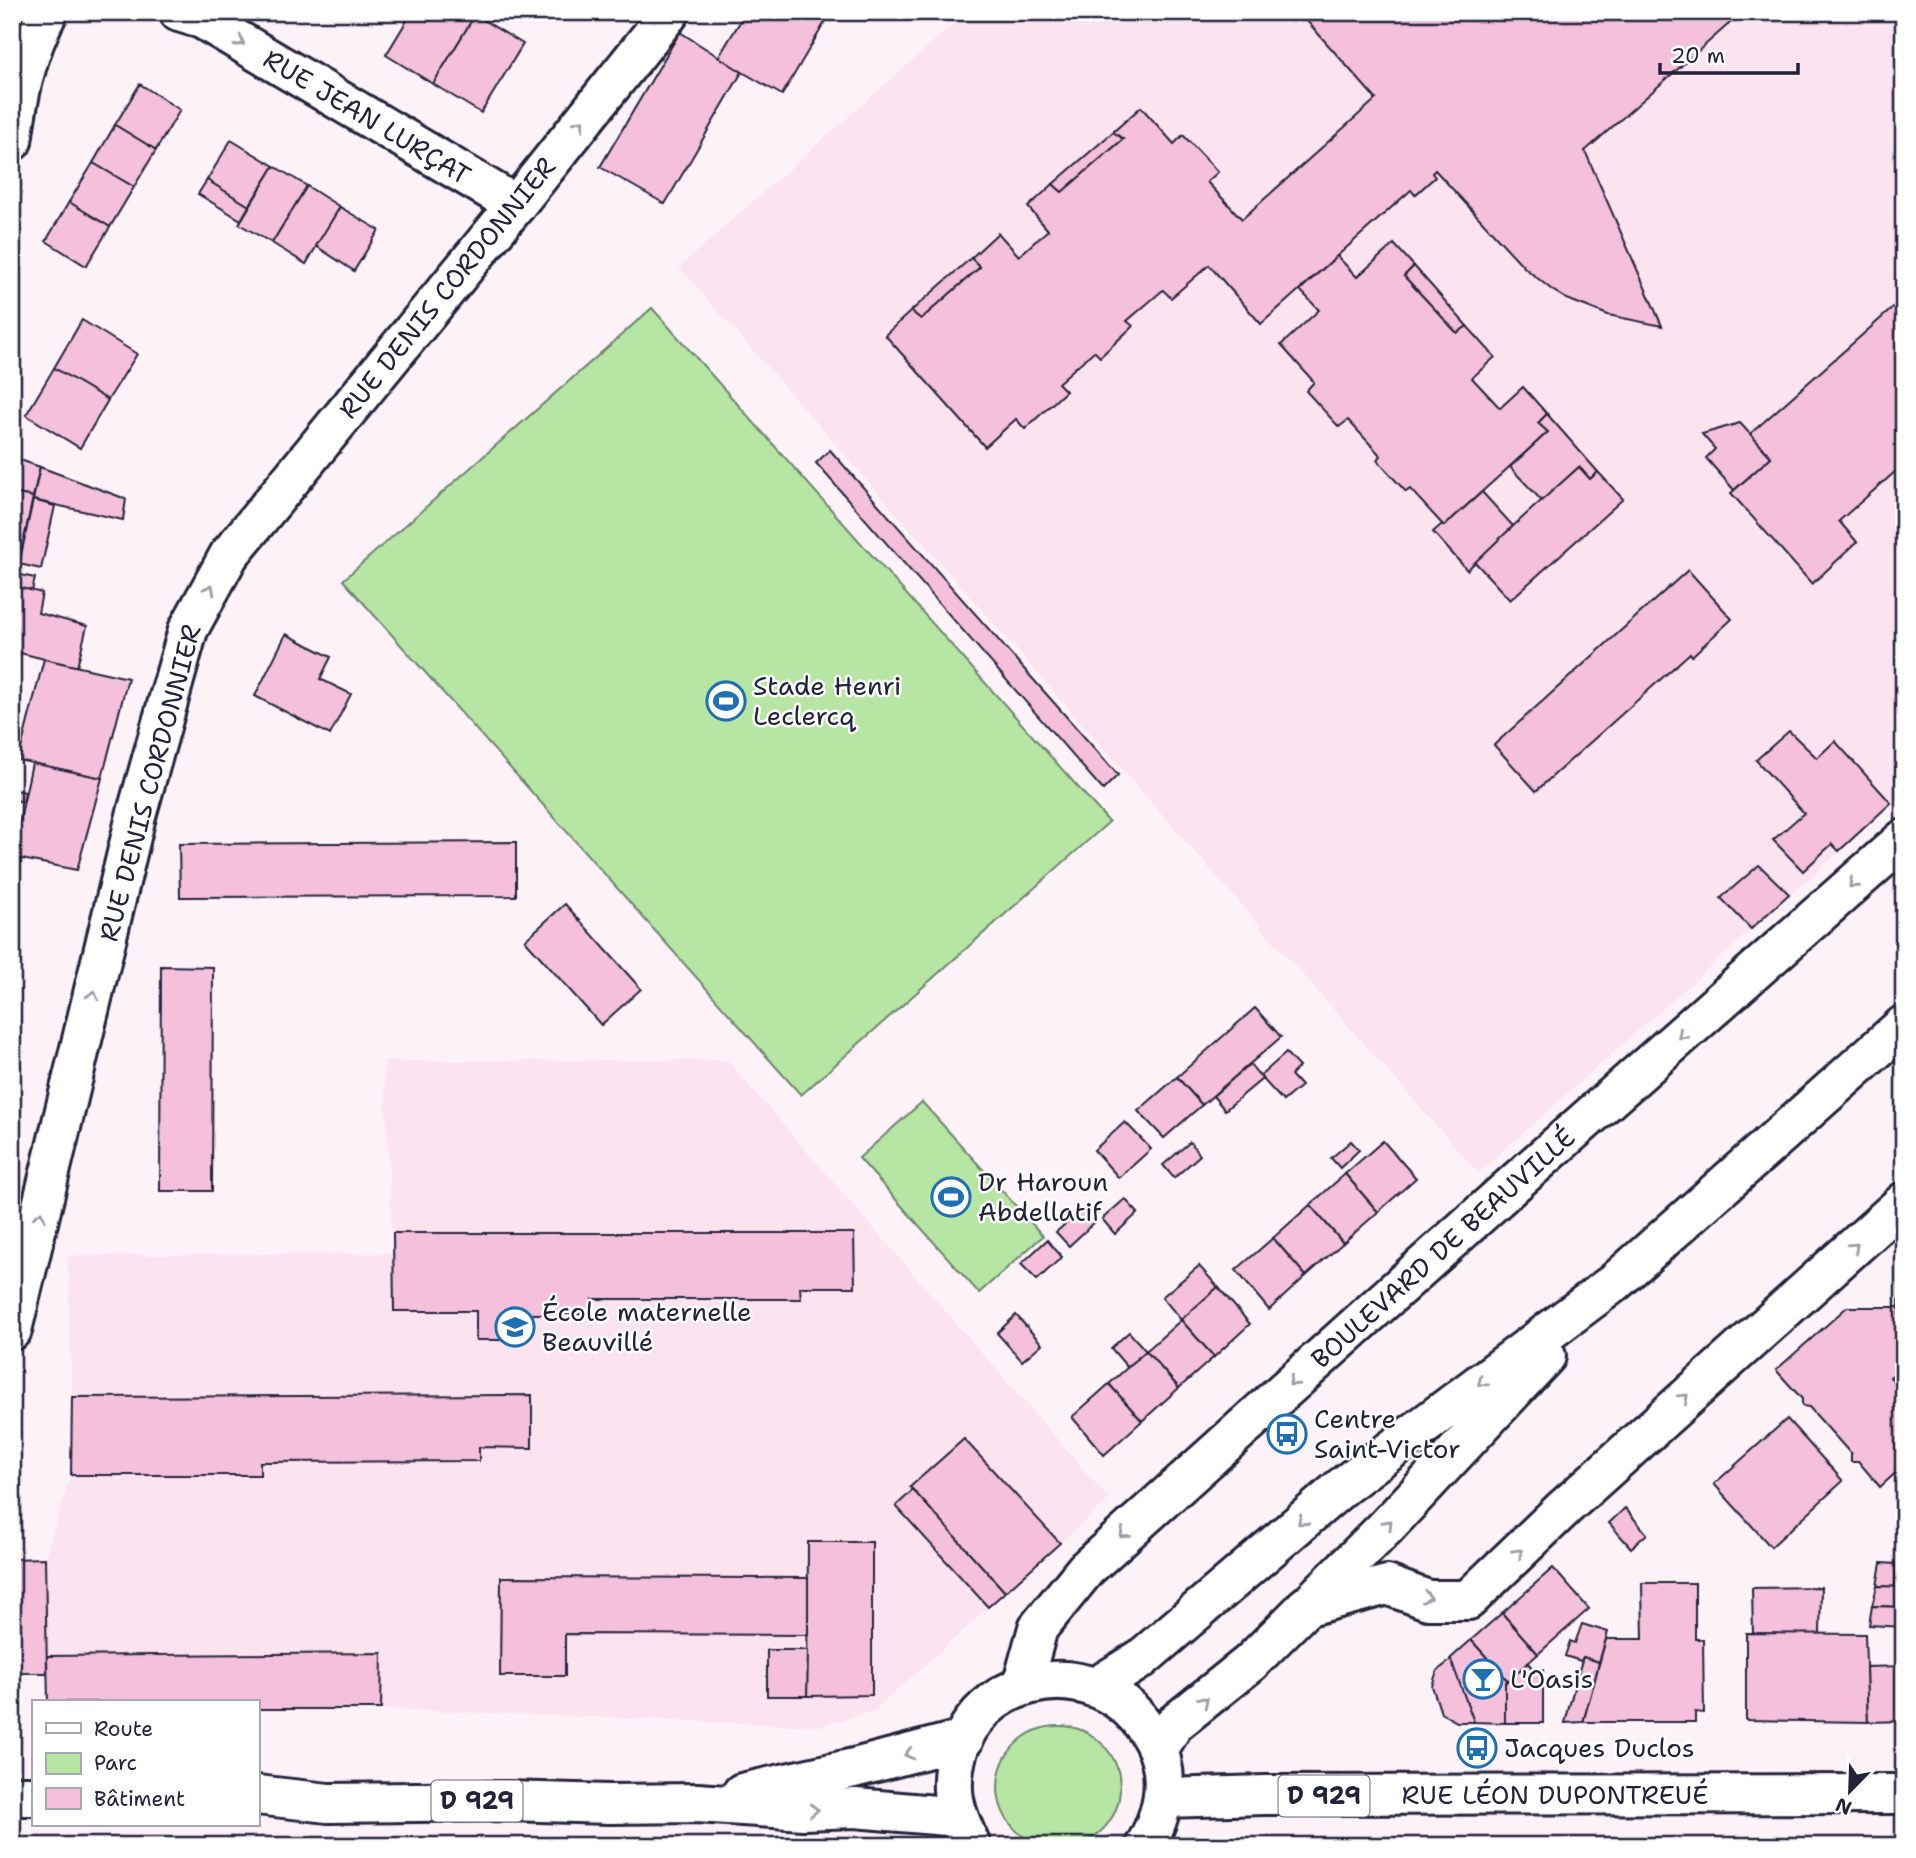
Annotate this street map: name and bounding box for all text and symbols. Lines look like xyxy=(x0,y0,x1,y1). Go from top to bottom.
scale bar xyxy=(1660,32,1799,76)
one-way arrow xyxy=(232,34,245,47)
street label: RUE JEAN LURÇAT xyxy=(257,41,477,192)
text: 20 m xyxy=(1671,42,1725,70)
one-way arrow xyxy=(572,119,585,131)
street label: RUE DENIS CORDONNIER xyxy=(330,150,563,426)
one-way arrow xyxy=(202,584,216,596)
street label: RUE DENIS CORDONNIER xyxy=(90,620,209,945)
place label: Stade Henri Leclercq xyxy=(753,668,901,733)
sports icon: Stade Henri Leclercq xyxy=(705,680,747,722)
one-way arrow xyxy=(1848,876,1861,888)
one-way arrow xyxy=(85,989,99,1001)
one-way arrow xyxy=(1678,1027,1691,1039)
street label: BOULEVARD DE BEAUVILLÉ xyxy=(1303,1119,1582,1376)
place label: Dr Haroun Abdellatif xyxy=(978,1164,1108,1229)
sports icon: Dr Haroun Abdellatif xyxy=(930,1176,972,1218)
one-way arrow xyxy=(32,1210,46,1222)
one-way arrow xyxy=(1846,1242,1859,1255)
place label: École maternelle Beauvillé xyxy=(542,1294,752,1359)
school or university icon: École maternelle Beauvillé xyxy=(494,1306,536,1348)
one-way arrow xyxy=(1477,1373,1490,1386)
one-way arrow xyxy=(1288,1374,1301,1386)
one-way arrow xyxy=(1676,1394,1689,1406)
place label: Centre Saint-Victor xyxy=(1314,1401,1461,1466)
bus stop icon: Centre Saint-Victor xyxy=(1266,1413,1308,1455)
one-way arrow xyxy=(1297,1512,1310,1525)
one-way arrow xyxy=(1380,1520,1393,1533)
one-way arrow xyxy=(1119,1526,1132,1538)
one-way arrow xyxy=(1509,1548,1522,1561)
one-way arrow xyxy=(1421,1589,1433,1604)
bar icon: L'Oasis xyxy=(1462,1658,1504,1700)
place label: L'Oasis xyxy=(1510,1661,1593,1696)
one-way arrow xyxy=(1196,1697,1209,1709)
legend xyxy=(32,1700,259,1826)
text: Route xyxy=(94,1715,153,1743)
bus stop icon: Jacques Duclos xyxy=(1456,1727,1498,1769)
place label: Jacques Duclos xyxy=(1504,1730,1695,1765)
one-way arrow xyxy=(903,1745,915,1760)
text: Parc xyxy=(94,1749,137,1777)
north arrow xyxy=(1814,1756,1884,1826)
road number: D 929 xyxy=(1278,1776,1370,1816)
street label: RUE LÉON DUPONTREUÉ xyxy=(1402,1777,1708,1812)
road number: D 929 xyxy=(432,1780,522,1822)
text: Bâtiment xyxy=(94,1785,185,1813)
text: N xyxy=(1832,1792,1855,1821)
one-way arrow xyxy=(809,1802,820,1817)

